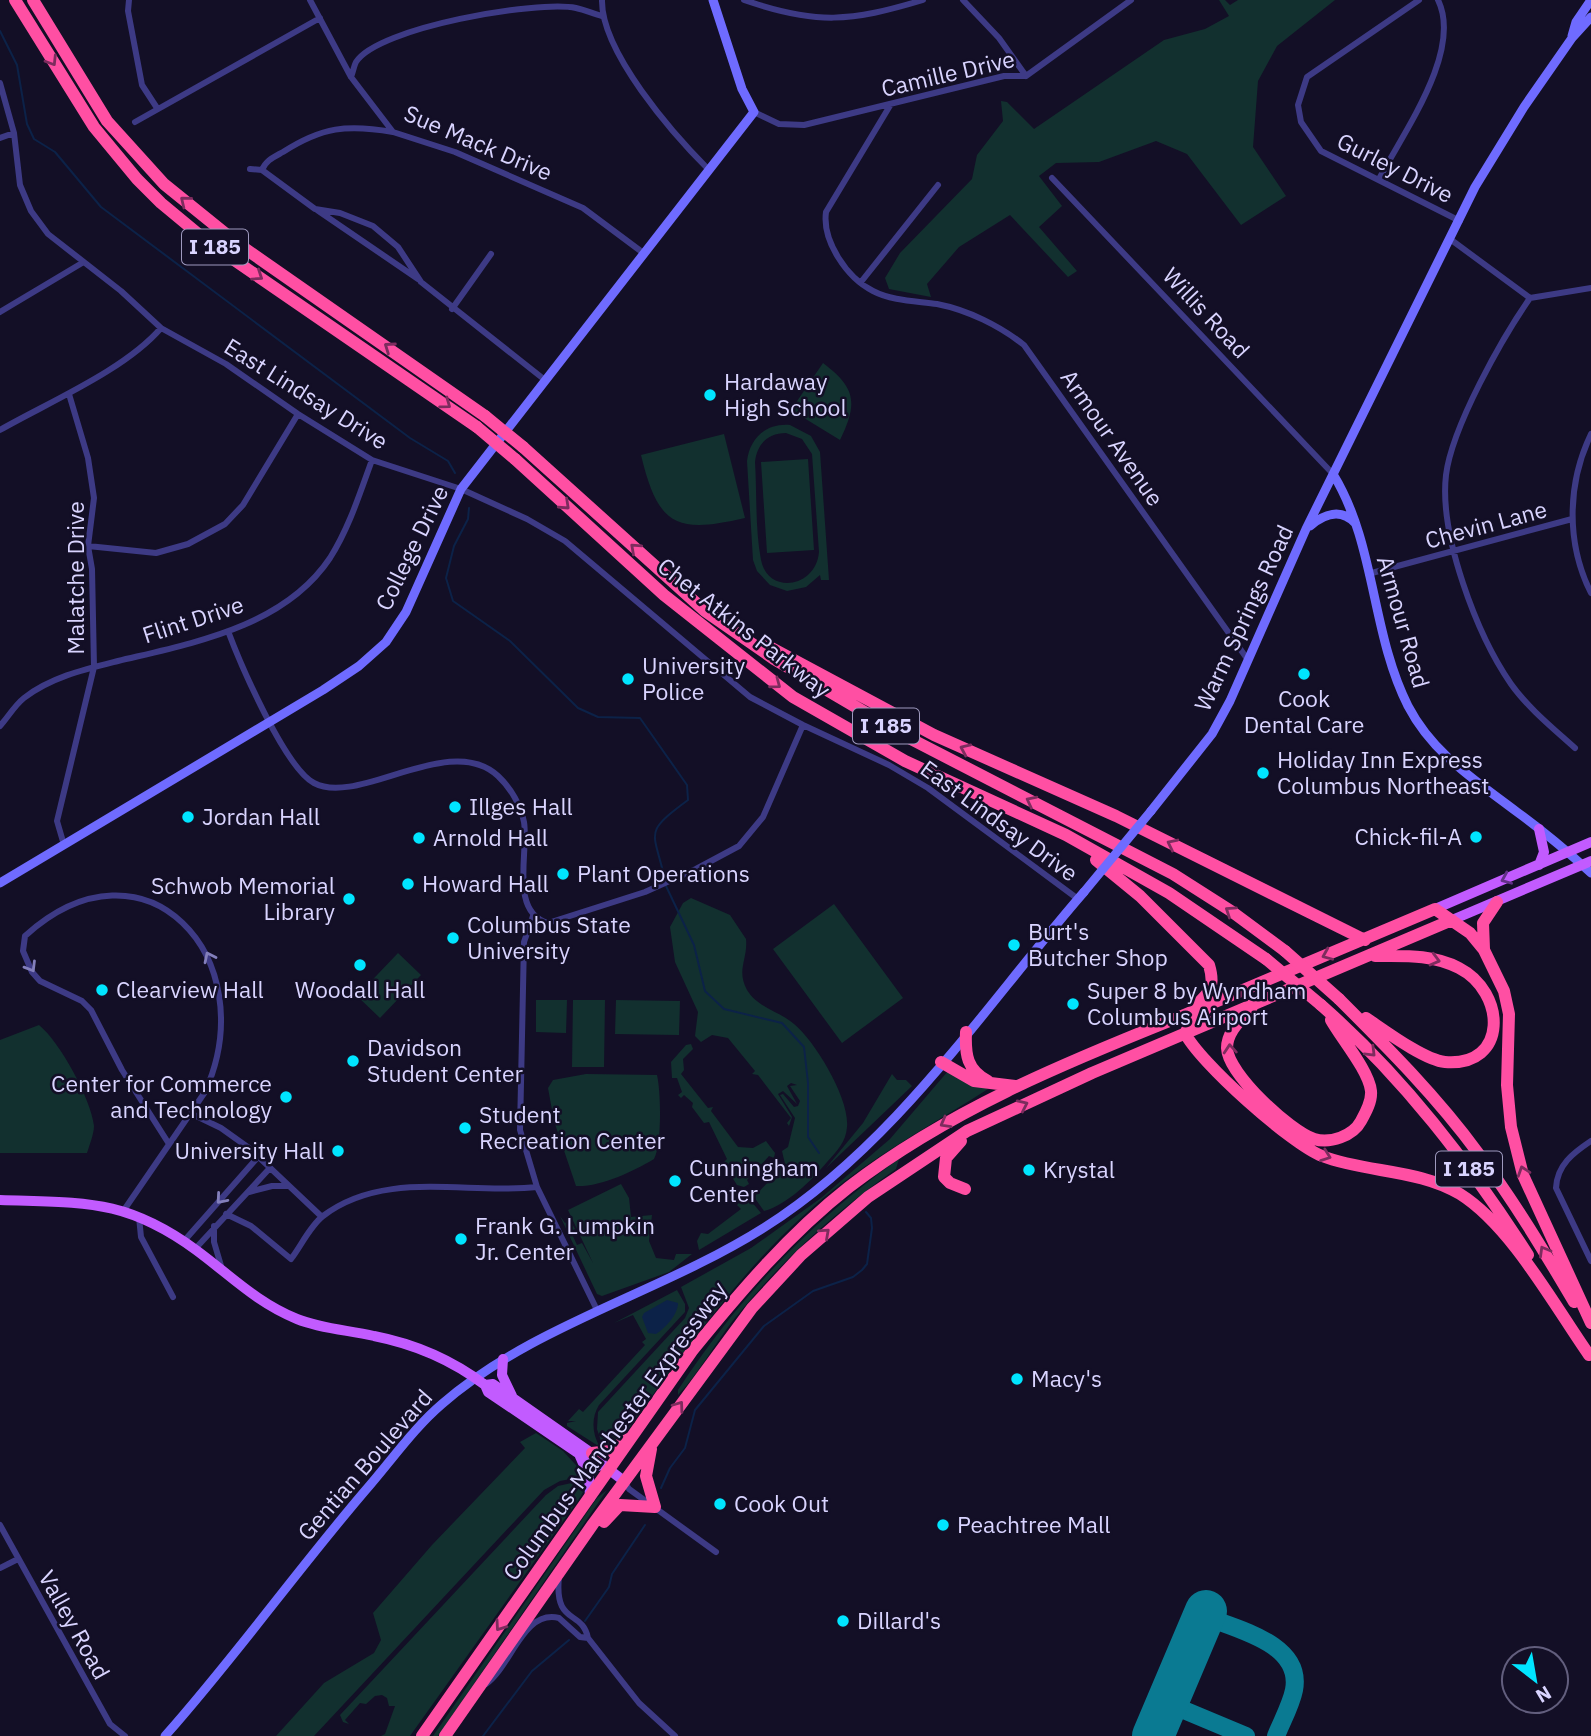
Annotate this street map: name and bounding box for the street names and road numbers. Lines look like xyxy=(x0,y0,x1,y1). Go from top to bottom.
street label: Camille Drive xyxy=(878,43,1018,103)
street label: Sue Mack Drive xyxy=(400,97,557,187)
street label: Gurley Drive xyxy=(1332,125,1459,209)
road number: I 185 xyxy=(182,230,248,264)
street label: Willis Road xyxy=(1157,260,1257,364)
street label: East Lindsay Drive xyxy=(219,331,394,456)
street label: Armour Avenue xyxy=(1055,363,1171,512)
street label: College Drive xyxy=(368,480,454,615)
street label: Chevin Lane xyxy=(1422,493,1550,555)
street label: Malatche Drive xyxy=(60,501,90,655)
street label: Warm Springs Road xyxy=(1187,520,1299,716)
street label: Chet Atkins Parkway xyxy=(652,550,838,704)
street label: Armour Road xyxy=(1371,552,1437,691)
street label: Flint Drive xyxy=(138,589,247,650)
road number: I 185 xyxy=(853,708,919,744)
street label: East Lindsay Drive xyxy=(915,753,1084,887)
road number: I 185 xyxy=(1436,1152,1502,1186)
street label: Columbus-Manchester Expressway xyxy=(496,1275,733,1586)
street label: Gentian Boulevard xyxy=(290,1382,438,1546)
street label: Valley Road xyxy=(33,1565,117,1684)

